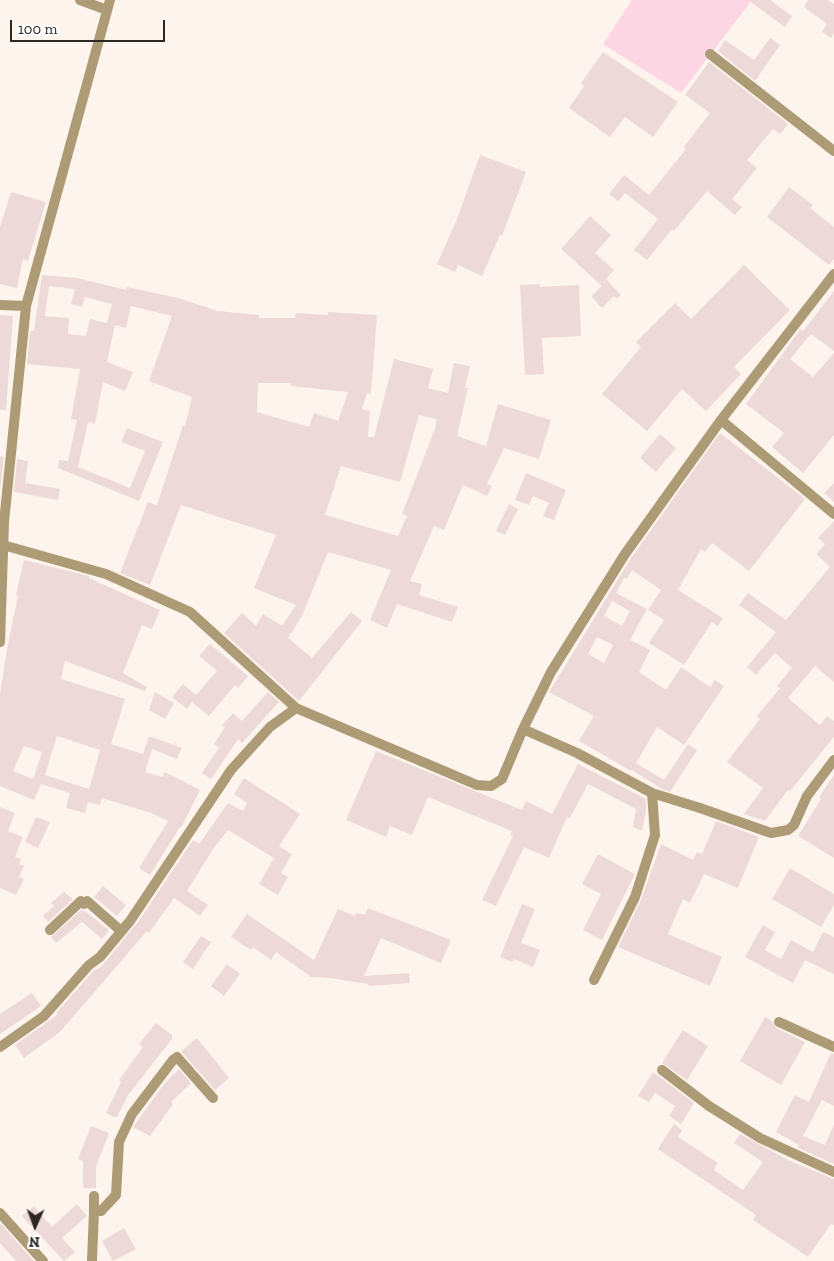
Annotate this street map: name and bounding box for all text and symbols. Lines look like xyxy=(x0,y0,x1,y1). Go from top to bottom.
scale bar xyxy=(12,10,168,42)
text: 100 m xyxy=(18,20,57,38)
north arrow xyxy=(10,1201,60,1251)
text: N xyxy=(29,1233,40,1250)

